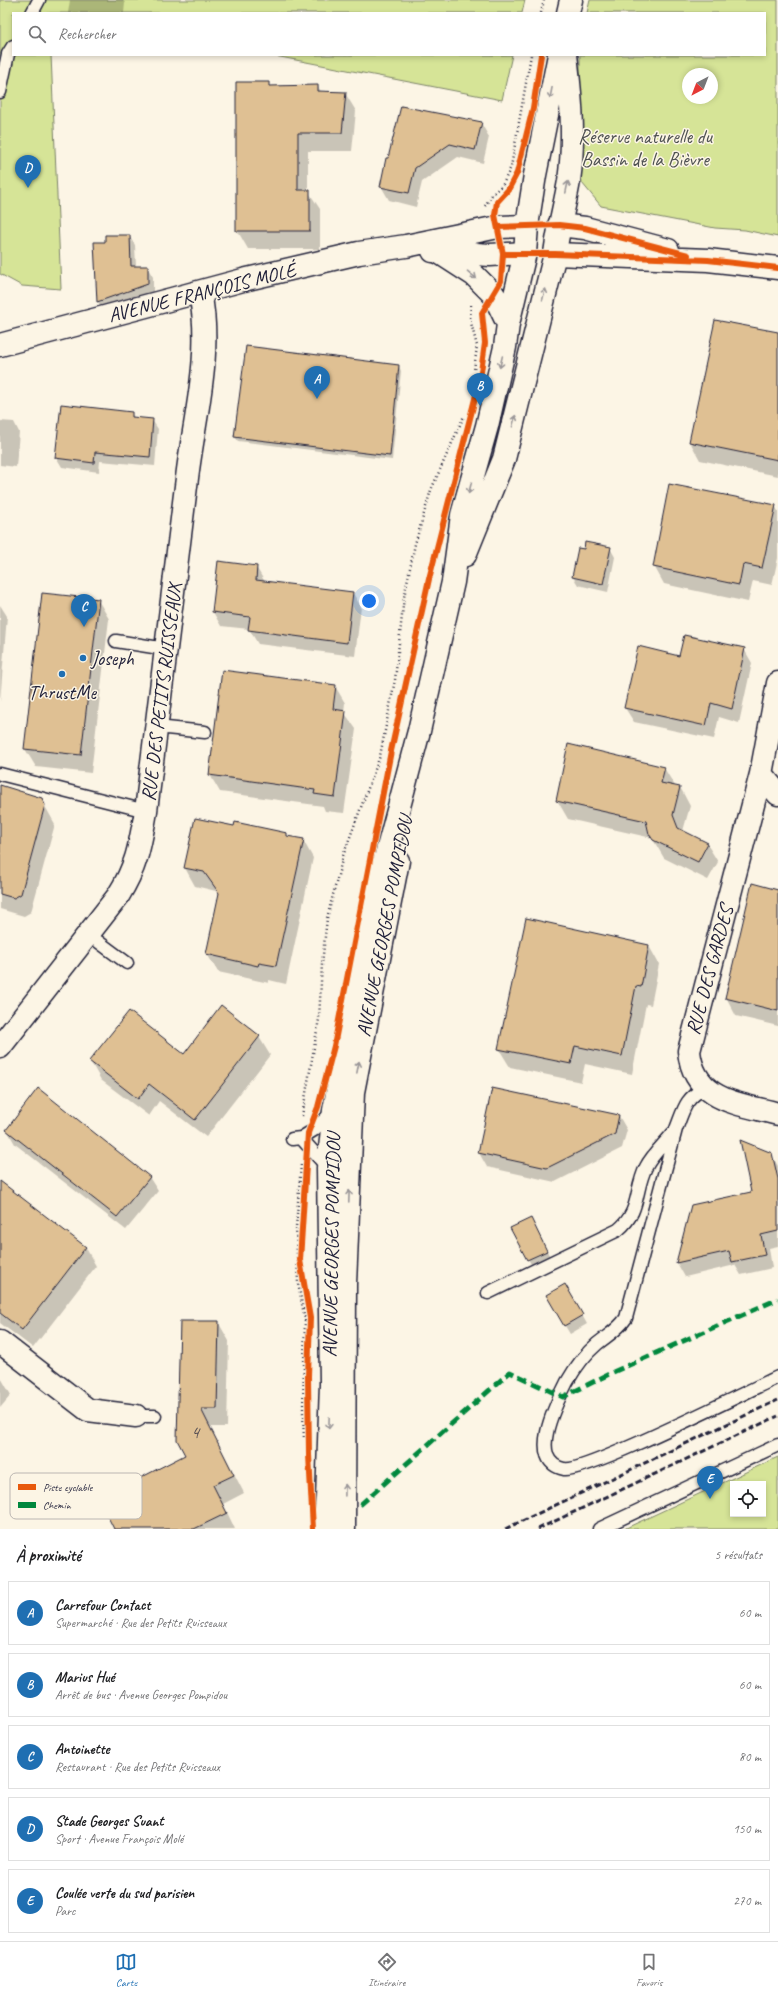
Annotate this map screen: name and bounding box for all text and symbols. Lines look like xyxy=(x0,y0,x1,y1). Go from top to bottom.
search box xyxy=(12,12,766,56)
icon: search xyxy=(26,23,48,45)
text: Rechercher xyxy=(58,25,116,44)
north arrow xyxy=(682,68,718,104)
one-way arrow xyxy=(547,86,555,99)
park label: Réserve naturelle du Bassin de la Bièvre xyxy=(578,124,714,172)
pin: D xyxy=(15,155,41,188)
one-way arrow xyxy=(564,181,572,194)
street label: AVENUE FRANÇOIS MOLÉ xyxy=(106,257,301,328)
one-way arrow xyxy=(467,270,478,279)
one-way arrow xyxy=(541,288,548,301)
one-way arrow xyxy=(497,356,505,369)
pin: A xyxy=(304,366,330,399)
pin: B xyxy=(467,373,493,406)
one-way arrow xyxy=(511,415,518,428)
one-way arrow xyxy=(465,482,473,495)
street label: RUE DES PETITS RUISSEAUX xyxy=(136,580,187,803)
your location xyxy=(359,591,379,611)
pin: C xyxy=(71,594,97,627)
place label: Joseph xyxy=(90,646,135,671)
marker: Joseph xyxy=(78,653,88,663)
marker: ThrustMe xyxy=(57,669,67,679)
place label: ThrustMe xyxy=(28,680,97,705)
street label: AVENUE GEORGES POMPIDOU xyxy=(351,810,419,1039)
street label: RUE DES GARDES xyxy=(680,899,740,1037)
one-way arrow xyxy=(354,1060,362,1073)
street label: AVENUE GEORGES POMPIDOU xyxy=(317,1129,346,1357)
one-way arrow xyxy=(345,1190,352,1203)
one-way arrow xyxy=(326,1416,333,1429)
house number: 4 xyxy=(191,1421,201,1443)
pin: E xyxy=(697,1466,723,1499)
legend xyxy=(10,1473,142,1519)
text: Piste cyclable xyxy=(43,1480,94,1494)
map controls xyxy=(730,1481,766,1517)
button: locate xyxy=(730,1481,766,1517)
one-way arrow xyxy=(341,1484,348,1497)
text: Chemin xyxy=(43,1498,72,1512)
text: À proximité xyxy=(16,1545,81,1566)
text: 5 résultats xyxy=(714,1547,762,1563)
text: Carrefour Contact xyxy=(55,1596,150,1615)
text: A xyxy=(27,1605,33,1621)
text: 60 m xyxy=(739,1605,761,1621)
text: Supermarché · Rue des Petits Ruisseaux xyxy=(55,1615,226,1631)
text: Marius Hué xyxy=(55,1668,114,1687)
text: B xyxy=(27,1677,33,1693)
text: 60 m xyxy=(739,1677,761,1693)
text: Arrêt de bus · Avenue Georges Pompidou xyxy=(55,1687,227,1703)
text: Antoinette xyxy=(55,1740,110,1759)
text: C xyxy=(27,1749,33,1765)
text: 80 m xyxy=(739,1749,761,1765)
text: Restaurant · Rue des Petits Ruisseaux xyxy=(55,1759,220,1775)
text: Stade Georges Suant xyxy=(55,1812,163,1831)
text: D xyxy=(26,1821,34,1837)
text: 150 m xyxy=(733,1821,761,1837)
text: Sport · Avenue François Molé xyxy=(55,1831,183,1847)
text: Coulée verte du sud parisien xyxy=(55,1884,194,1903)
text: E xyxy=(27,1893,33,1909)
text: 270 m xyxy=(733,1893,761,1909)
text: Parc xyxy=(55,1903,75,1919)
tab: Carte xyxy=(115,1951,137,1989)
tab: Itinéraire xyxy=(368,1951,405,1989)
tab: Favoris xyxy=(636,1951,663,1989)

